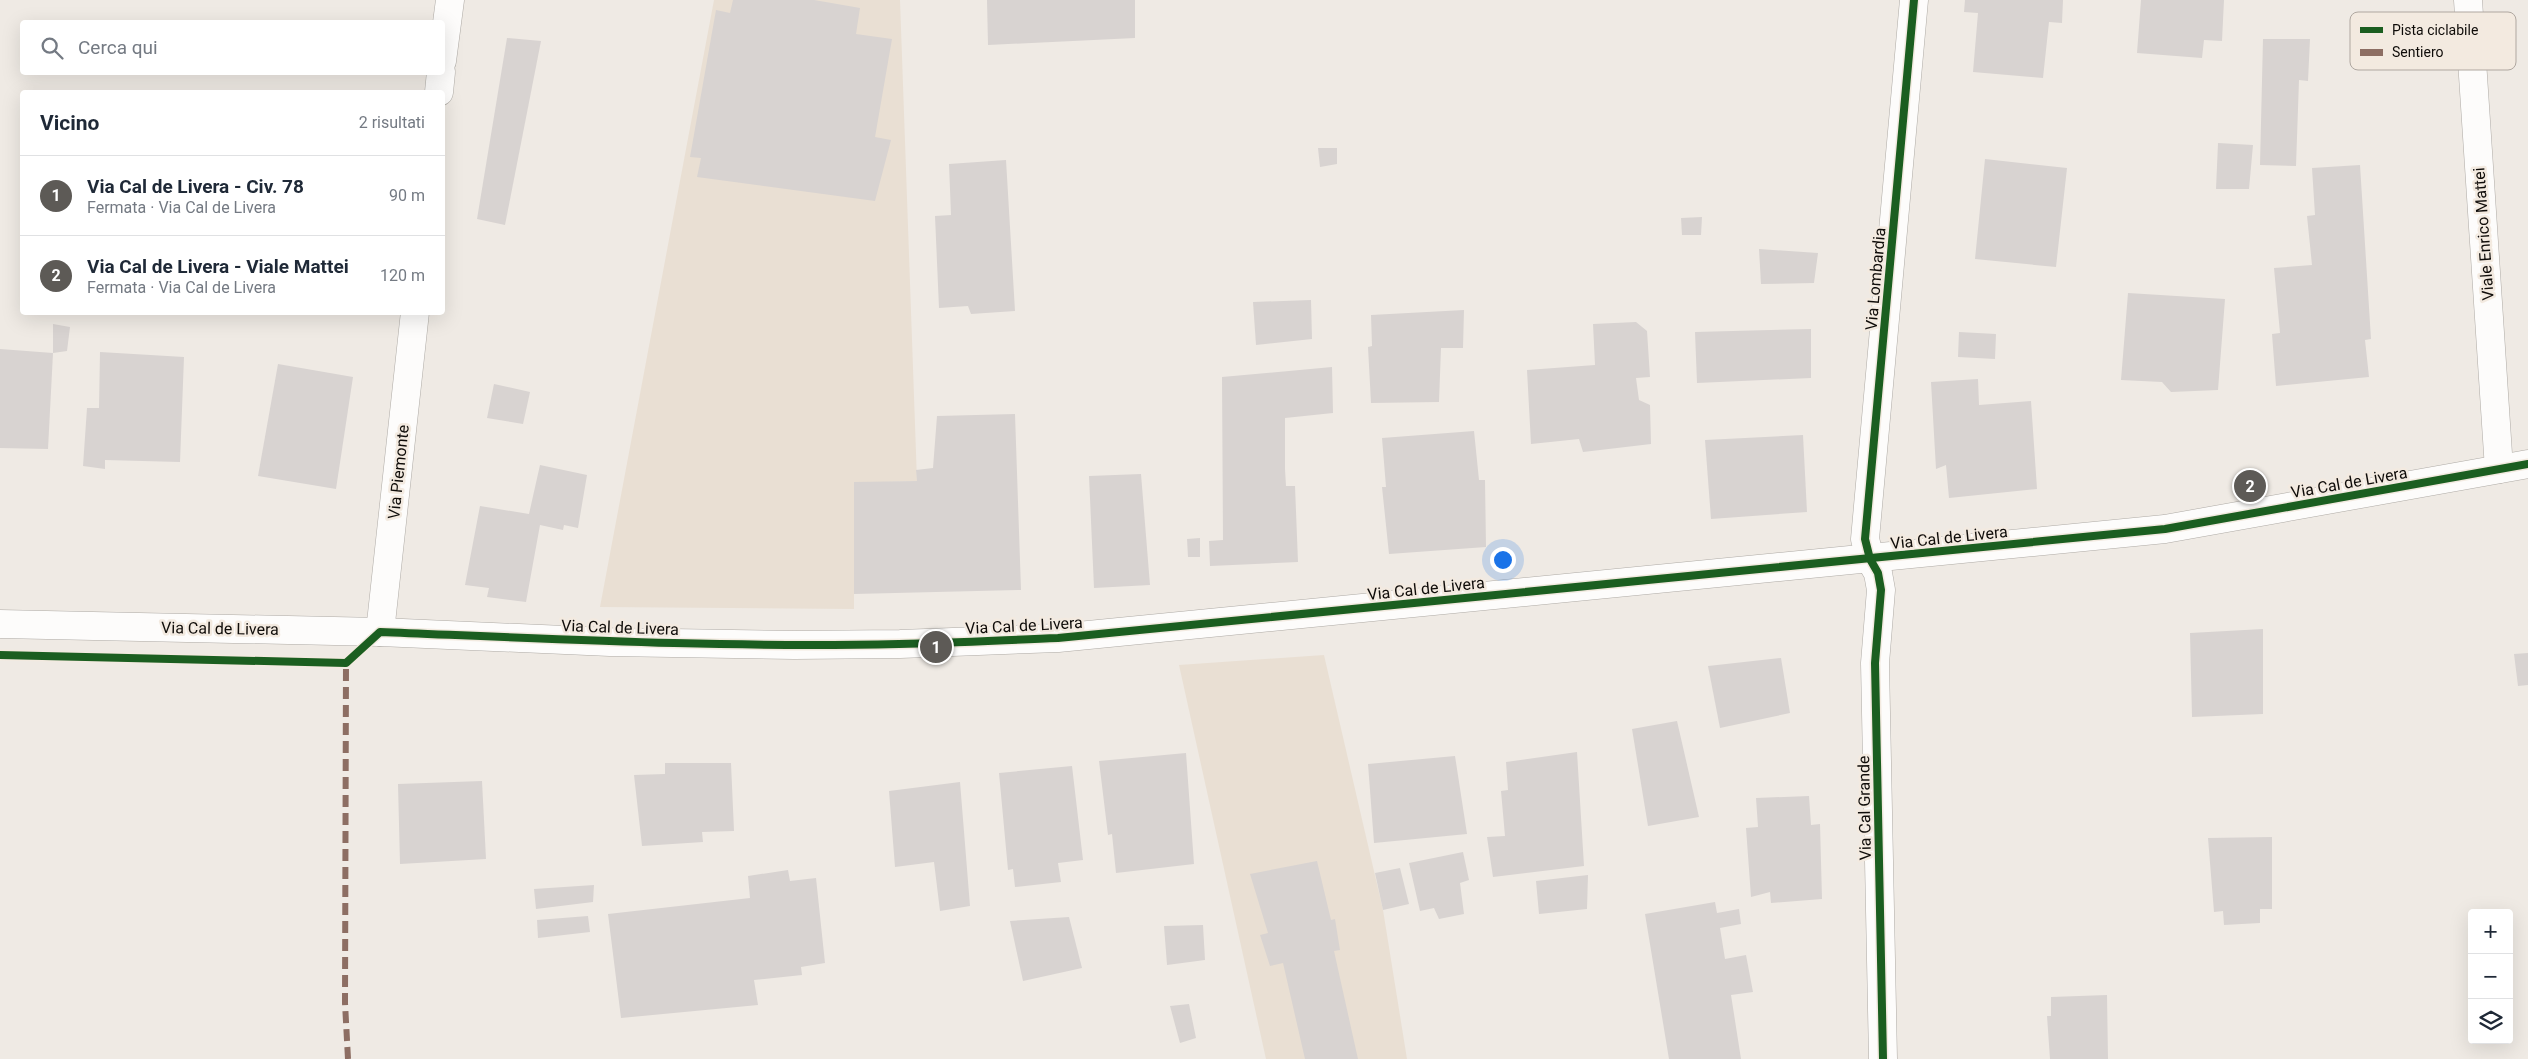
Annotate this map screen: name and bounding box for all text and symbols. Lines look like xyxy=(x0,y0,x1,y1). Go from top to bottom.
legend xyxy=(2350,12,2516,70)
search box xyxy=(20,20,445,75)
text: Pista ciclabile xyxy=(2392,22,2478,38)
icon: search xyxy=(38,34,66,62)
text: Cerca qui xyxy=(78,36,158,59)
text: Sentiero xyxy=(2392,44,2443,60)
text: Vicino xyxy=(40,111,99,135)
text: 2 risultati xyxy=(359,113,425,132)
street label: Viale Enrico Mattei xyxy=(2469,167,2498,301)
text: Via Cal de Livera - Civ. 78 xyxy=(87,175,304,198)
text: 1 xyxy=(51,186,61,205)
text: 90 m xyxy=(389,186,425,205)
text: Fermata · Via Cal de Livera xyxy=(87,198,276,217)
street label: Via Lombardia xyxy=(1862,227,1889,331)
text: Via Cal de Livera - Viale Mattei xyxy=(87,255,349,278)
text: 2 xyxy=(51,266,61,285)
text: 120 m xyxy=(380,266,425,285)
text: Fermata · Via Cal de Livera xyxy=(87,278,276,297)
street label: Via Piemonte xyxy=(384,424,413,520)
street label: Via Cal de Livera xyxy=(2290,463,2409,502)
pin: 2 xyxy=(2234,467,2266,505)
street label: Via Cal de Livera xyxy=(1890,522,2009,553)
your location xyxy=(1490,547,1516,573)
street label: Via Cal de Livera xyxy=(1367,573,1486,604)
street label: Via Cal de Livera xyxy=(965,613,1083,638)
street label: Via Cal de Livera xyxy=(561,616,679,639)
street label: Via Cal de Livera xyxy=(161,618,279,639)
pin: 1 xyxy=(920,628,952,666)
street label: Via Cal Grande xyxy=(1854,755,1875,861)
map controls xyxy=(2468,909,2513,1044)
button: + xyxy=(2468,909,2513,954)
button: − xyxy=(2468,954,2513,999)
button: layers xyxy=(2468,999,2513,1044)

